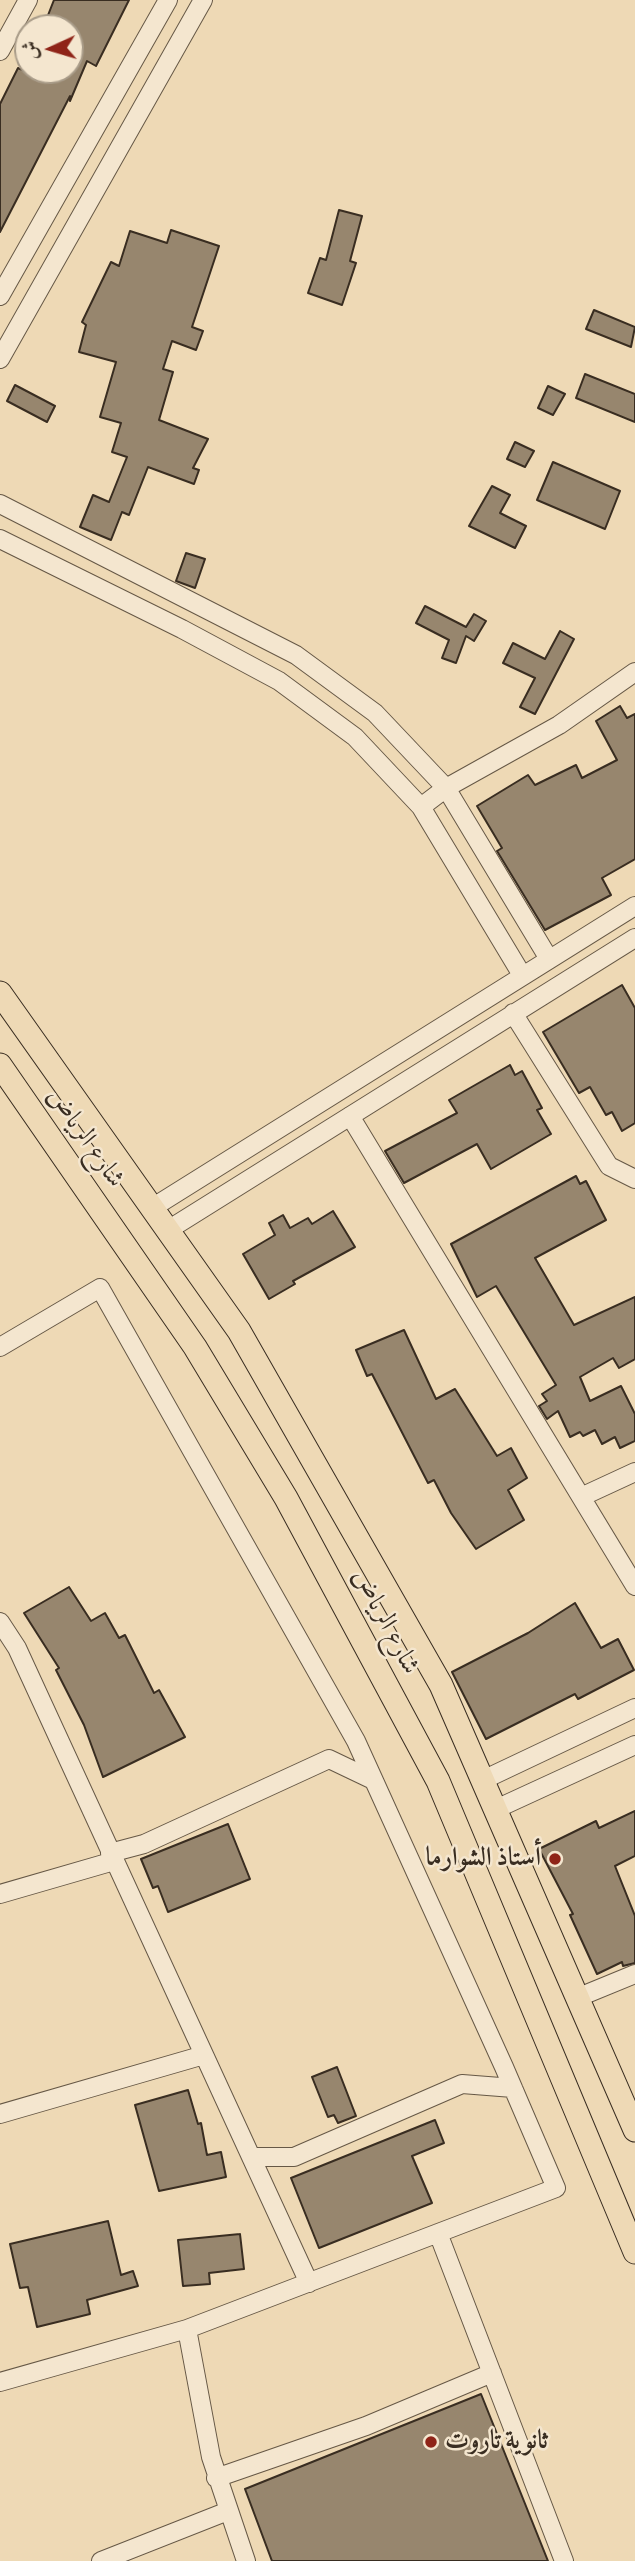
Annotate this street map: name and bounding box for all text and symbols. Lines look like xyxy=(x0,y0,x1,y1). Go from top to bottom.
north arrow xyxy=(14,14,84,84)
text: ش xyxy=(16,40,44,61)
street label: شارع الرياض xyxy=(39,1082,131,1194)
street label: شارع الرياض xyxy=(344,1564,426,1680)
place label: أستاذ الشوارما xyxy=(426,1843,541,1875)
marker: أستاذ الشوارما xyxy=(547,1851,563,1867)
place label: ثانوية تاروت xyxy=(445,2426,548,2458)
marker: ثانوية تاروت xyxy=(423,2434,439,2450)

